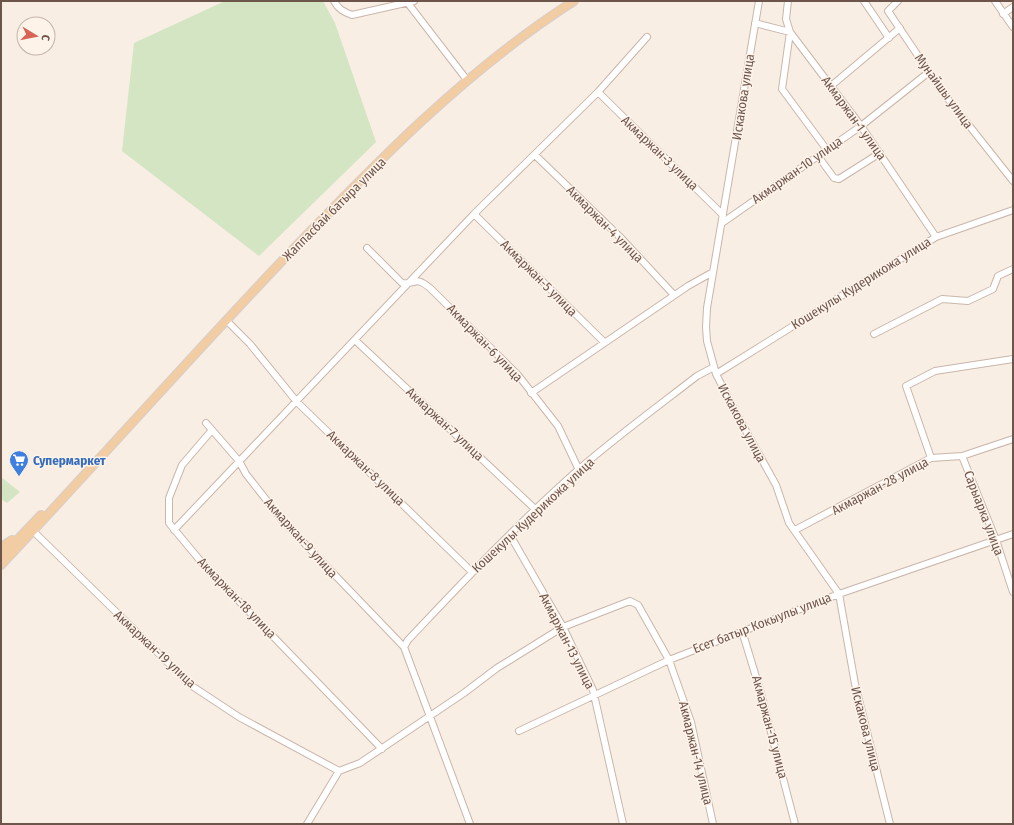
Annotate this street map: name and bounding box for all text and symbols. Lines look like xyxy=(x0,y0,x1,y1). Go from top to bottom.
north arrow xyxy=(16,16,56,56)
text: С xyxy=(38,34,52,42)
street label: Мунайшы улица xyxy=(912,51,976,131)
street label: Искакова улица xyxy=(729,53,757,141)
street label: Акмаржан-1 улица xyxy=(819,73,889,163)
street label: Акмаржан-3 улица xyxy=(618,113,702,193)
street label: Акмаржан-10 улица xyxy=(749,133,845,207)
street label: Жаппасбай батыра улица xyxy=(279,154,389,264)
street label: Акмаржан-4 улица xyxy=(564,183,646,265)
street label: Кошекулы Кудерикожа улица xyxy=(789,234,933,332)
street label: Акмаржан-5 улица xyxy=(498,237,580,319)
street label: Акмаржан-6 улица xyxy=(444,301,526,385)
street label: Искакова улица xyxy=(715,381,769,465)
street label: Акмаржан-7 улица xyxy=(403,384,487,464)
street label: Акмаржан-8 улица xyxy=(324,427,408,509)
supermarket icon: Супермаркет xyxy=(8,449,30,477)
place label: Супермаркет xyxy=(33,453,106,468)
street label: Кошекулы Кудерикожа улица xyxy=(469,454,597,576)
street label: Акмаржан-28 улица xyxy=(829,454,931,518)
street label: Сарыарка улица xyxy=(961,468,1007,558)
street label: Акмаржан-9 улица xyxy=(261,495,341,581)
street label: Акмаржан-18 улица xyxy=(195,554,279,642)
street label: Акмаржан-13 улица xyxy=(536,590,598,692)
street label: Есет батыр Кокыулы улица xyxy=(691,590,833,656)
street label: Акмаржан-19 улица xyxy=(111,607,199,691)
street label: Акмаржан-15 улица xyxy=(749,674,791,780)
street label: Искакова улица xyxy=(848,685,884,773)
street label: Акмаржан-14 улица xyxy=(676,700,716,806)

